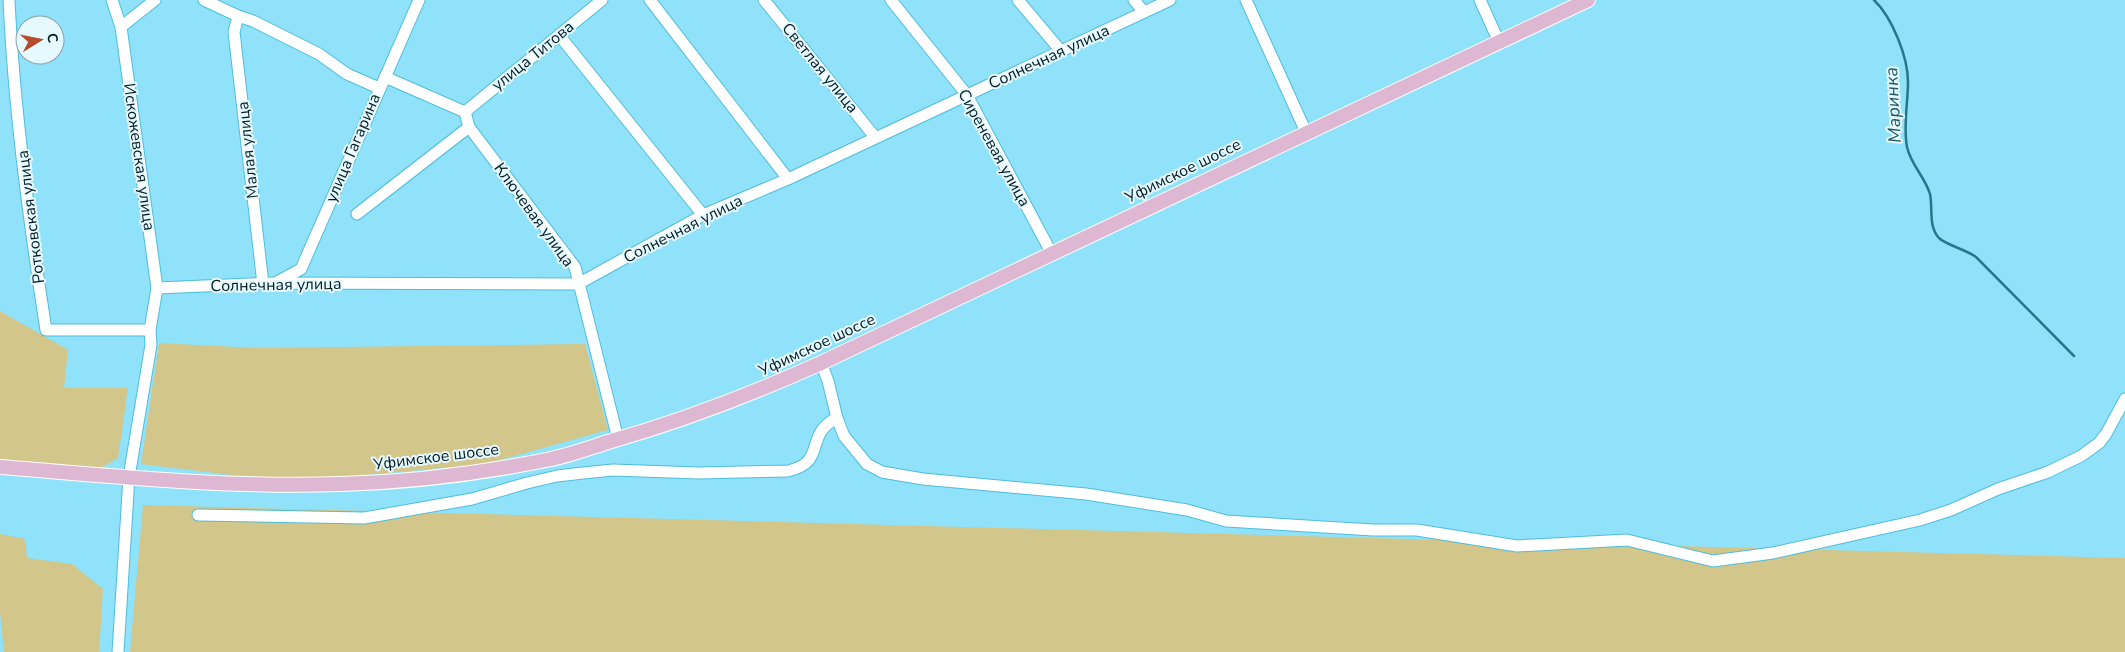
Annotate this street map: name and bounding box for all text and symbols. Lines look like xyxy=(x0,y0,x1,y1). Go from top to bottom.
north arrow xyxy=(15,15,65,65)
street label: улица Титова xyxy=(487,16,579,96)
street label: Светлая улица xyxy=(777,18,863,118)
street label: Солнечная улица xyxy=(985,19,1113,95)
text: С xyxy=(42,31,63,45)
water label: Маринка xyxy=(1879,66,1907,144)
street label: Искожевская улица xyxy=(118,82,160,232)
street label: Сиреневая улица xyxy=(953,85,1035,211)
street label: улица Гагарина xyxy=(320,90,386,206)
street label: Малая улица xyxy=(232,100,264,200)
street label: Уфимское шоссе xyxy=(1120,133,1245,209)
street label: Ротковская улица xyxy=(12,149,50,285)
street label: Ключевая улица xyxy=(489,158,579,272)
street label: Солнечная улица xyxy=(620,189,746,269)
street label: Солнечная улица xyxy=(210,273,342,297)
street label: Уфимское шоссе xyxy=(754,308,879,382)
street label: Уфимское шоссе xyxy=(371,438,500,476)

